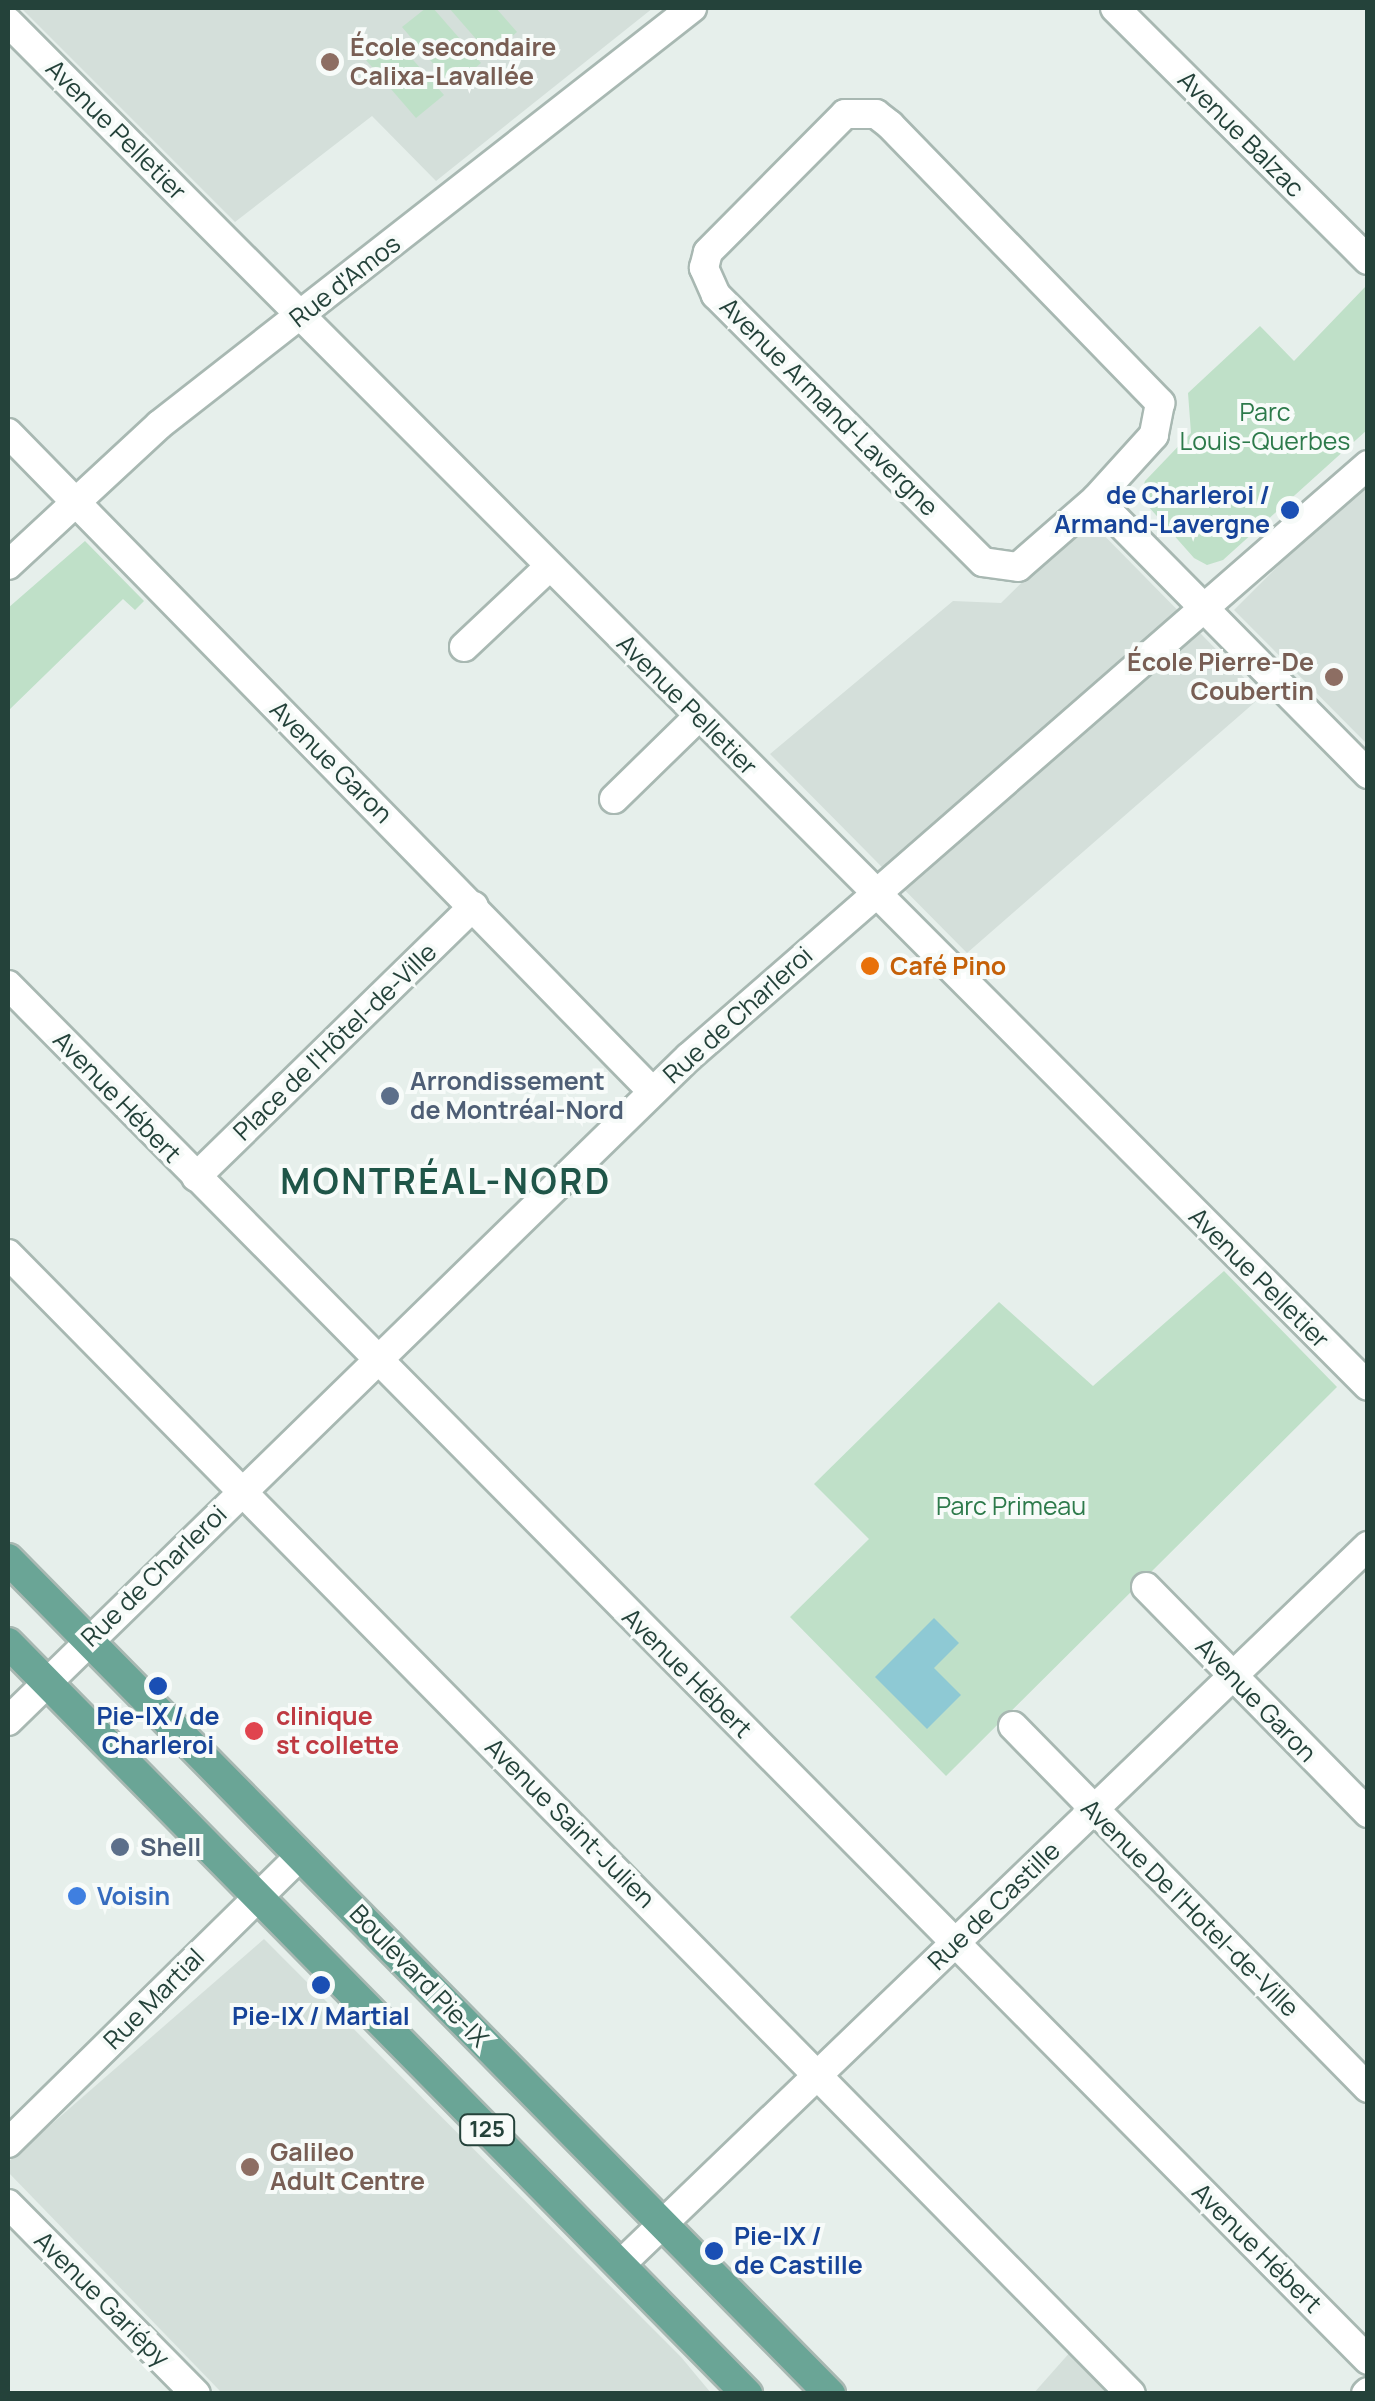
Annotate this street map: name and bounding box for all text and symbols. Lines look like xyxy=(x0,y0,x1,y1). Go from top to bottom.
place label: École secondaire Calixa-Lavallée xyxy=(350,33,556,92)
marker: École secondaire Calixa-Lavallée xyxy=(319,51,341,73)
street label: Avenue Pelletier xyxy=(40,54,192,206)
street label: Avenue Balzac xyxy=(1172,65,1310,203)
street label: Rue d'Amos xyxy=(284,229,406,333)
street label: Avenue Armand-Lavergne xyxy=(714,292,944,522)
park label: Parc Louis-Querbes xyxy=(1180,398,1350,457)
place label: de Charleroi / Armand-Lavergne xyxy=(1054,481,1270,540)
marker: de Charleroi / Armand-Lavergne xyxy=(1279,499,1301,521)
street label: Avenue Pelletier xyxy=(611,629,763,781)
place label: École Pierre-De Coubertin xyxy=(1127,648,1314,707)
marker: École Pierre-De Coubertin xyxy=(1323,666,1345,688)
street label: Avenue Garon xyxy=(264,695,398,829)
street label: Place de l'Hôtel-de-Ville xyxy=(227,937,443,1147)
street label: Rue de Charleroi xyxy=(657,940,819,1090)
place label: Café Pino xyxy=(890,951,1006,981)
marker: Café Pino xyxy=(859,955,881,977)
street label: Avenue Hébert xyxy=(47,1025,187,1169)
place label: Arrondissement de Montréal-Nord xyxy=(410,1067,624,1126)
marker: Arrondissement de Montréal-Nord xyxy=(379,1085,401,1107)
district label: MONTRÉAL-NORD xyxy=(279,1160,613,1202)
street label: Avenue Pelletier xyxy=(1183,1202,1335,1354)
park label: Parc Primeau xyxy=(936,1491,1086,1521)
street label: Rue de Charleroi xyxy=(75,1499,233,1653)
street label: Avenue Hébert xyxy=(616,1602,758,1744)
street label: Avenue Garon xyxy=(1189,1632,1323,1768)
marker: Pie-IX / de Charleroi xyxy=(147,1675,169,1697)
place label: Pie-IX / de Charleroi xyxy=(96,1702,220,1761)
place label: clinique st collette xyxy=(276,1702,399,1761)
marker: clinique st collette xyxy=(241,1718,267,1744)
street label: Avenue Saint-Julien xyxy=(479,1732,661,1914)
street label: Avenue De l'Hotel-de-Ville xyxy=(1075,1793,1305,2023)
place label: Shell xyxy=(140,1832,201,1862)
marker: Shell xyxy=(109,1836,131,1858)
street label: Rue de Castille xyxy=(922,1836,1066,1976)
place label: Voisin xyxy=(97,1881,170,1911)
marker: Voisin xyxy=(66,1885,88,1907)
street label: Boulevard Pie-IX xyxy=(343,1899,495,2053)
street label: Rue Martial xyxy=(98,1943,210,2055)
marker: Pie-IX / Martial xyxy=(310,1974,332,1996)
place label: Pie-IX / Martial xyxy=(232,2001,410,2031)
road number: 125 xyxy=(457,2113,517,2147)
place label: Galileo Adult Centre xyxy=(270,2138,425,2197)
marker: Galileo Adult Centre xyxy=(239,2156,261,2178)
street label: Avenue Hébert xyxy=(1186,2177,1328,2319)
place label: Pie-IX / de Castille xyxy=(734,2222,863,2281)
street label: Avenue Gariépy xyxy=(28,2225,176,2373)
marker: Pie-IX / de Castille xyxy=(703,2240,725,2262)

